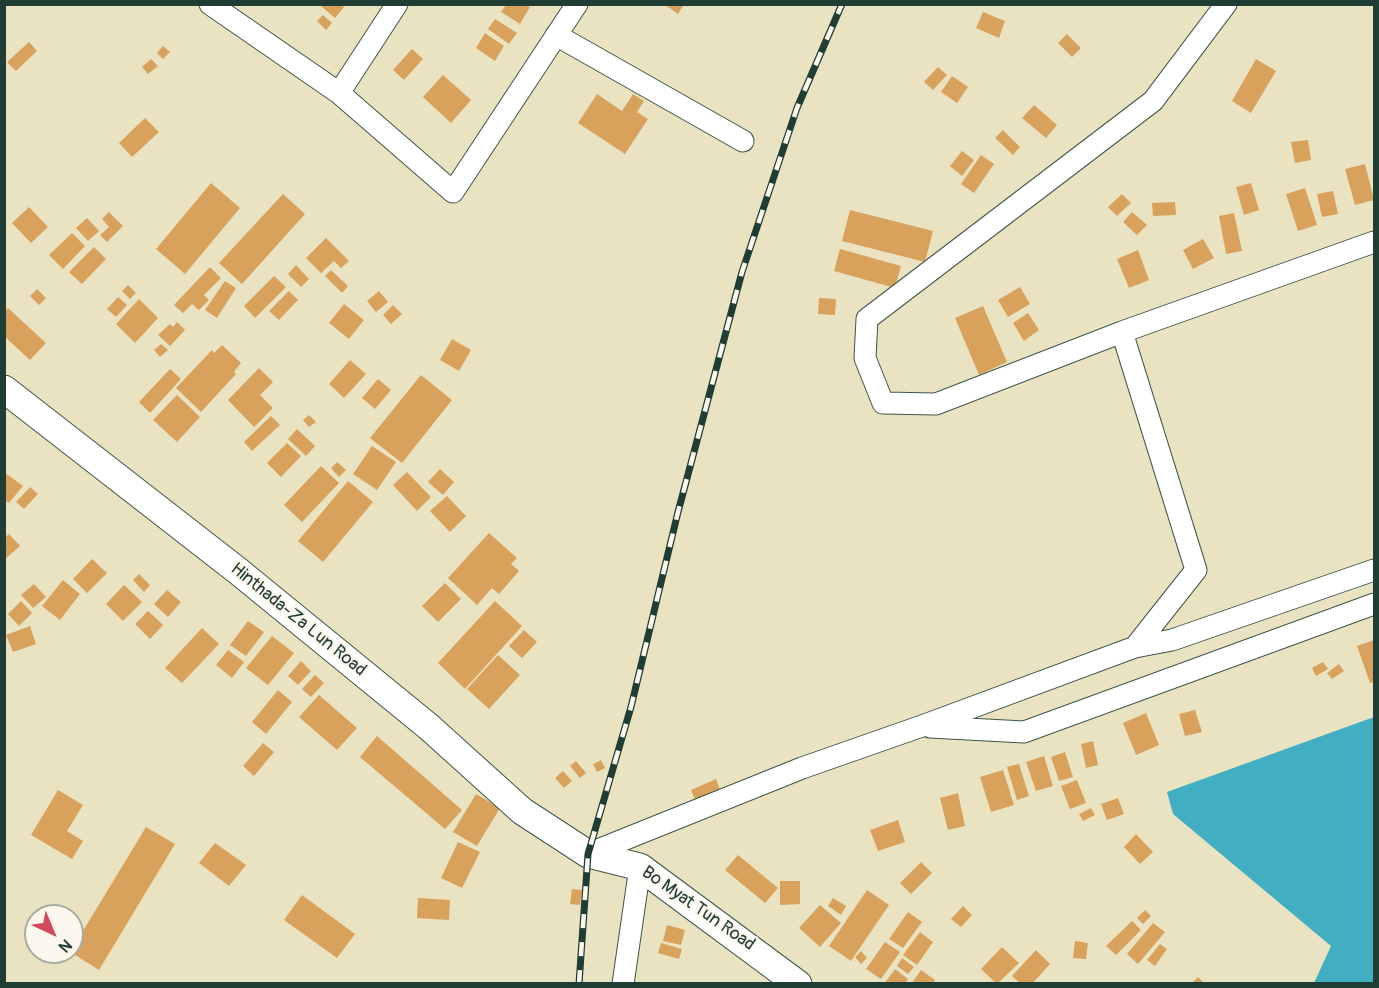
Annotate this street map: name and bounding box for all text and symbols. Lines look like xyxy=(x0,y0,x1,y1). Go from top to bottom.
street label: Hinthada-Za Lun Road xyxy=(226,559,370,681)
street label: Bo Myat Tun Road xyxy=(637,862,759,956)
north arrow xyxy=(24,904,84,964)
text: N xyxy=(54,935,76,956)

